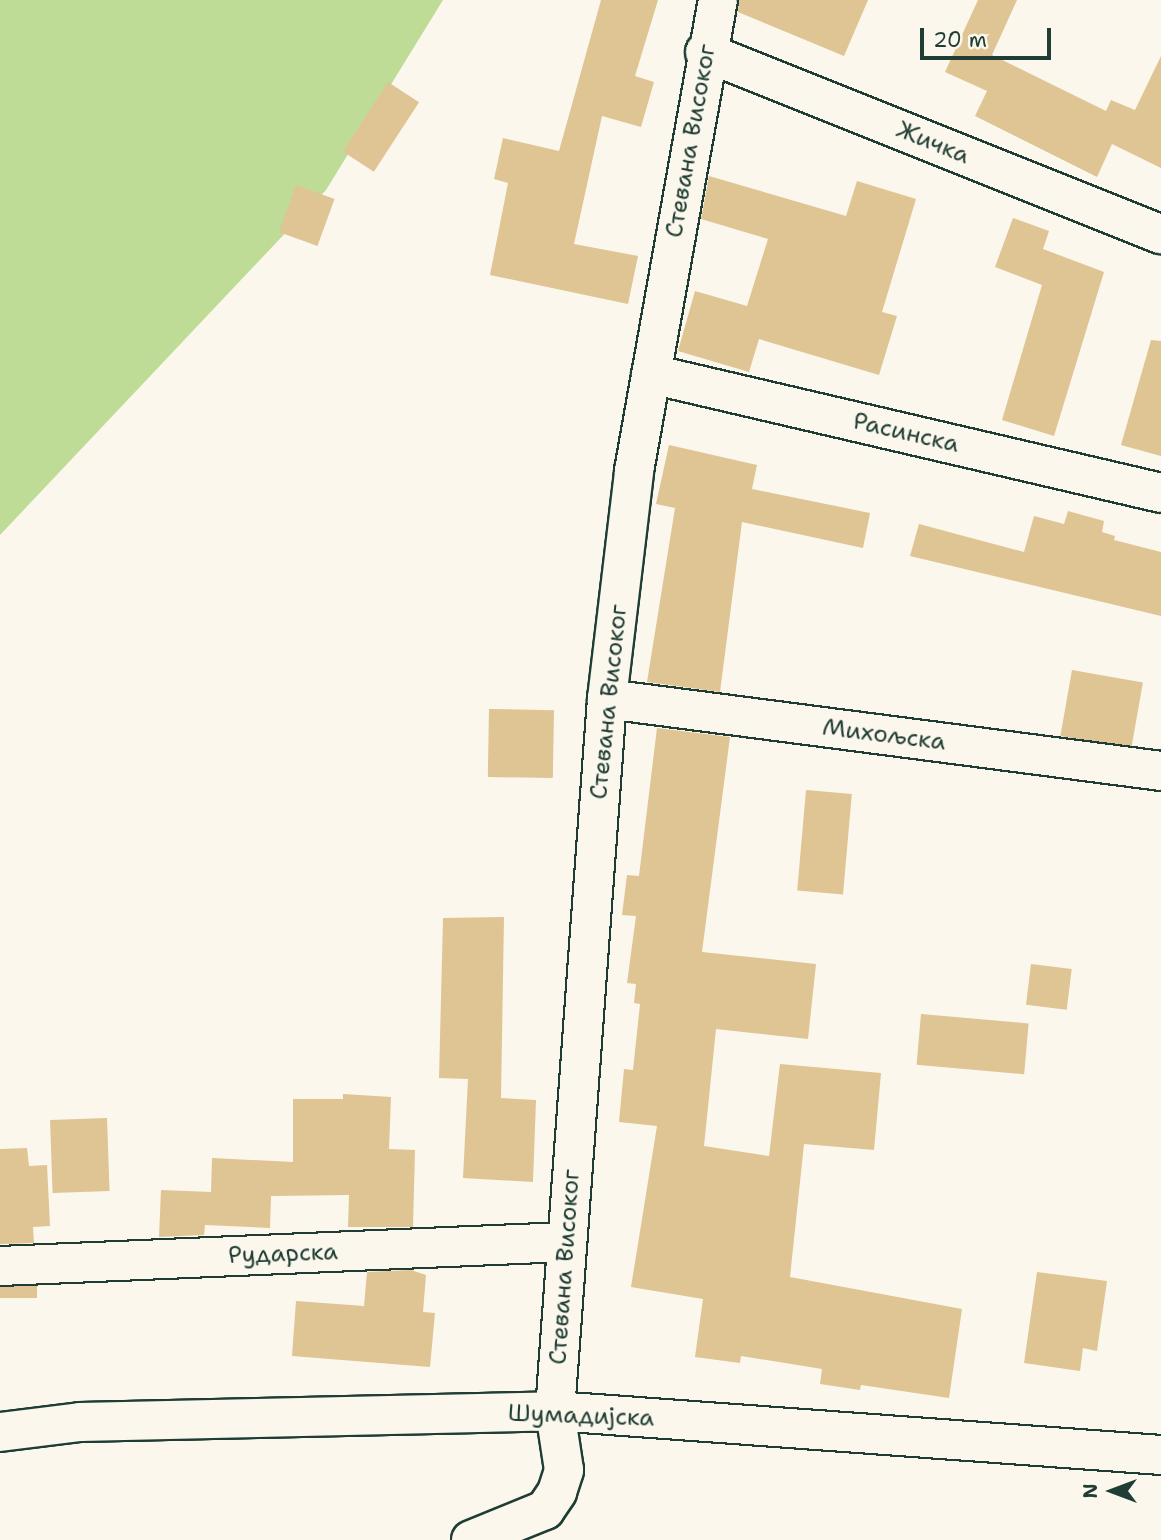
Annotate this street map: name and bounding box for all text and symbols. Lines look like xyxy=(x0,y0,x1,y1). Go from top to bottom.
scale bar xyxy=(923,14,1054,58)
text: 20 m xyxy=(933,26,987,54)
street label: Стевана Високог xyxy=(660,42,722,240)
street label: Жичка xyxy=(892,115,974,171)
street label: Расинска xyxy=(850,407,962,459)
street label: Стевана Високог xyxy=(584,603,634,801)
street label: Михољска xyxy=(821,713,947,757)
street label: Стевана Високог xyxy=(544,1168,586,1366)
street label: Рударска xyxy=(228,1238,338,1270)
street label: Шумадијска xyxy=(507,1399,655,1433)
north arrow xyxy=(1077,1456,1147,1526)
text: N xyxy=(1078,1483,1103,1499)

